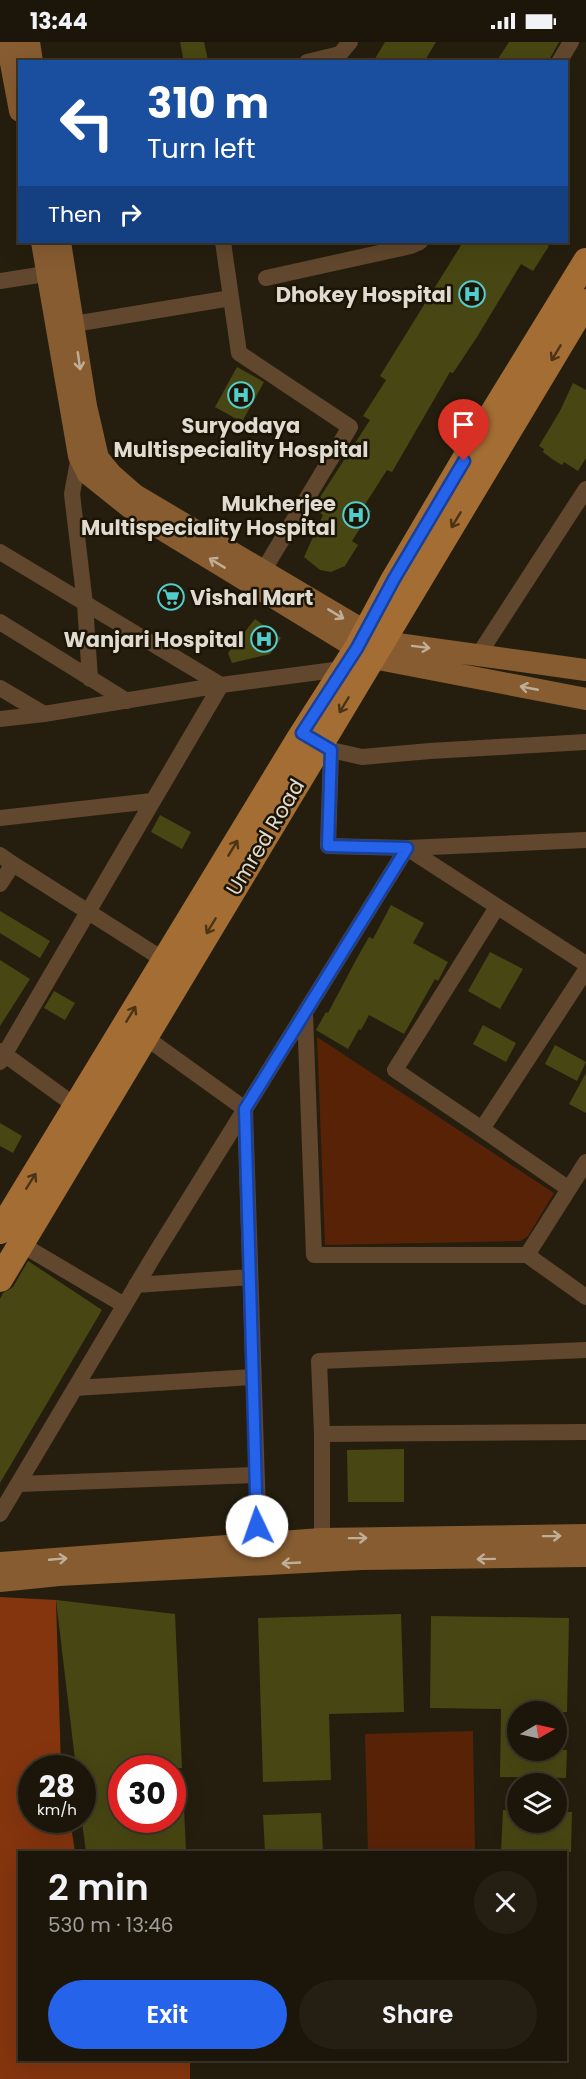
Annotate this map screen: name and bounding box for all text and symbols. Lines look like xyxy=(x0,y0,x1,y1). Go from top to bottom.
text: 13:44 xyxy=(30,6,88,37)
text: 310 m xyxy=(147,74,269,133)
icon: left xyxy=(48,84,126,162)
text: Turn left xyxy=(147,130,256,167)
icon: right xyxy=(114,198,147,231)
text: Then xyxy=(48,199,102,230)
hospital icon: Dhokey Hospital xyxy=(457,279,487,309)
place label: Dhokey Hospital xyxy=(276,280,452,309)
one-way arrow xyxy=(550,344,562,361)
one-way arrow xyxy=(74,351,85,371)
hospital icon: Suryodaya Multispeciality Hospital xyxy=(226,380,256,410)
pin xyxy=(438,399,489,461)
icon: arrive xyxy=(447,408,480,441)
place label: Suryodaya Multispeciality Hospital xyxy=(114,411,368,464)
place label: Mukherjee Multispeciality Hospital xyxy=(81,489,336,542)
hospital icon: Mukherjee Multispeciality Hospital xyxy=(341,500,371,530)
one-way arrow xyxy=(450,511,462,528)
one-way arrow xyxy=(209,557,226,569)
supermarket icon: Vishal Mart xyxy=(156,582,186,612)
place label: Vishal Mart xyxy=(190,583,313,612)
one-way arrow xyxy=(327,608,344,620)
hospital icon: Wanjari Hospital xyxy=(249,624,279,654)
place label: Wanjari Hospital xyxy=(64,625,244,654)
one-way arrow xyxy=(410,642,430,653)
one-way arrow xyxy=(519,682,539,693)
one-way arrow xyxy=(338,696,350,713)
street label: Umred Road xyxy=(219,773,311,901)
one-way arrow xyxy=(227,840,239,857)
one-way arrow xyxy=(205,917,217,934)
one-way arrow xyxy=(125,1006,137,1023)
one-way arrow xyxy=(26,1173,38,1190)
position arrow xyxy=(225,1494,289,1558)
one-way arrow xyxy=(542,1530,562,1542)
one-way arrow xyxy=(347,1532,367,1544)
one-way arrow xyxy=(48,1553,68,1564)
one-way arrow xyxy=(476,1553,496,1564)
one-way arrow xyxy=(281,1558,301,1569)
north arrow xyxy=(507,1701,567,1761)
map controls xyxy=(507,1701,567,1833)
speed limit sign: 30 xyxy=(108,1755,186,1833)
text: 28 xyxy=(39,1765,75,1808)
button: layers xyxy=(507,1773,567,1833)
text: km/h xyxy=(37,1799,77,1820)
text: 2 min xyxy=(48,1862,149,1913)
button: close xyxy=(474,1871,537,1934)
text: 530 m · 13:46 xyxy=(48,1911,173,1939)
button: Exit xyxy=(48,1980,287,2049)
button: Share xyxy=(299,1980,537,2049)

